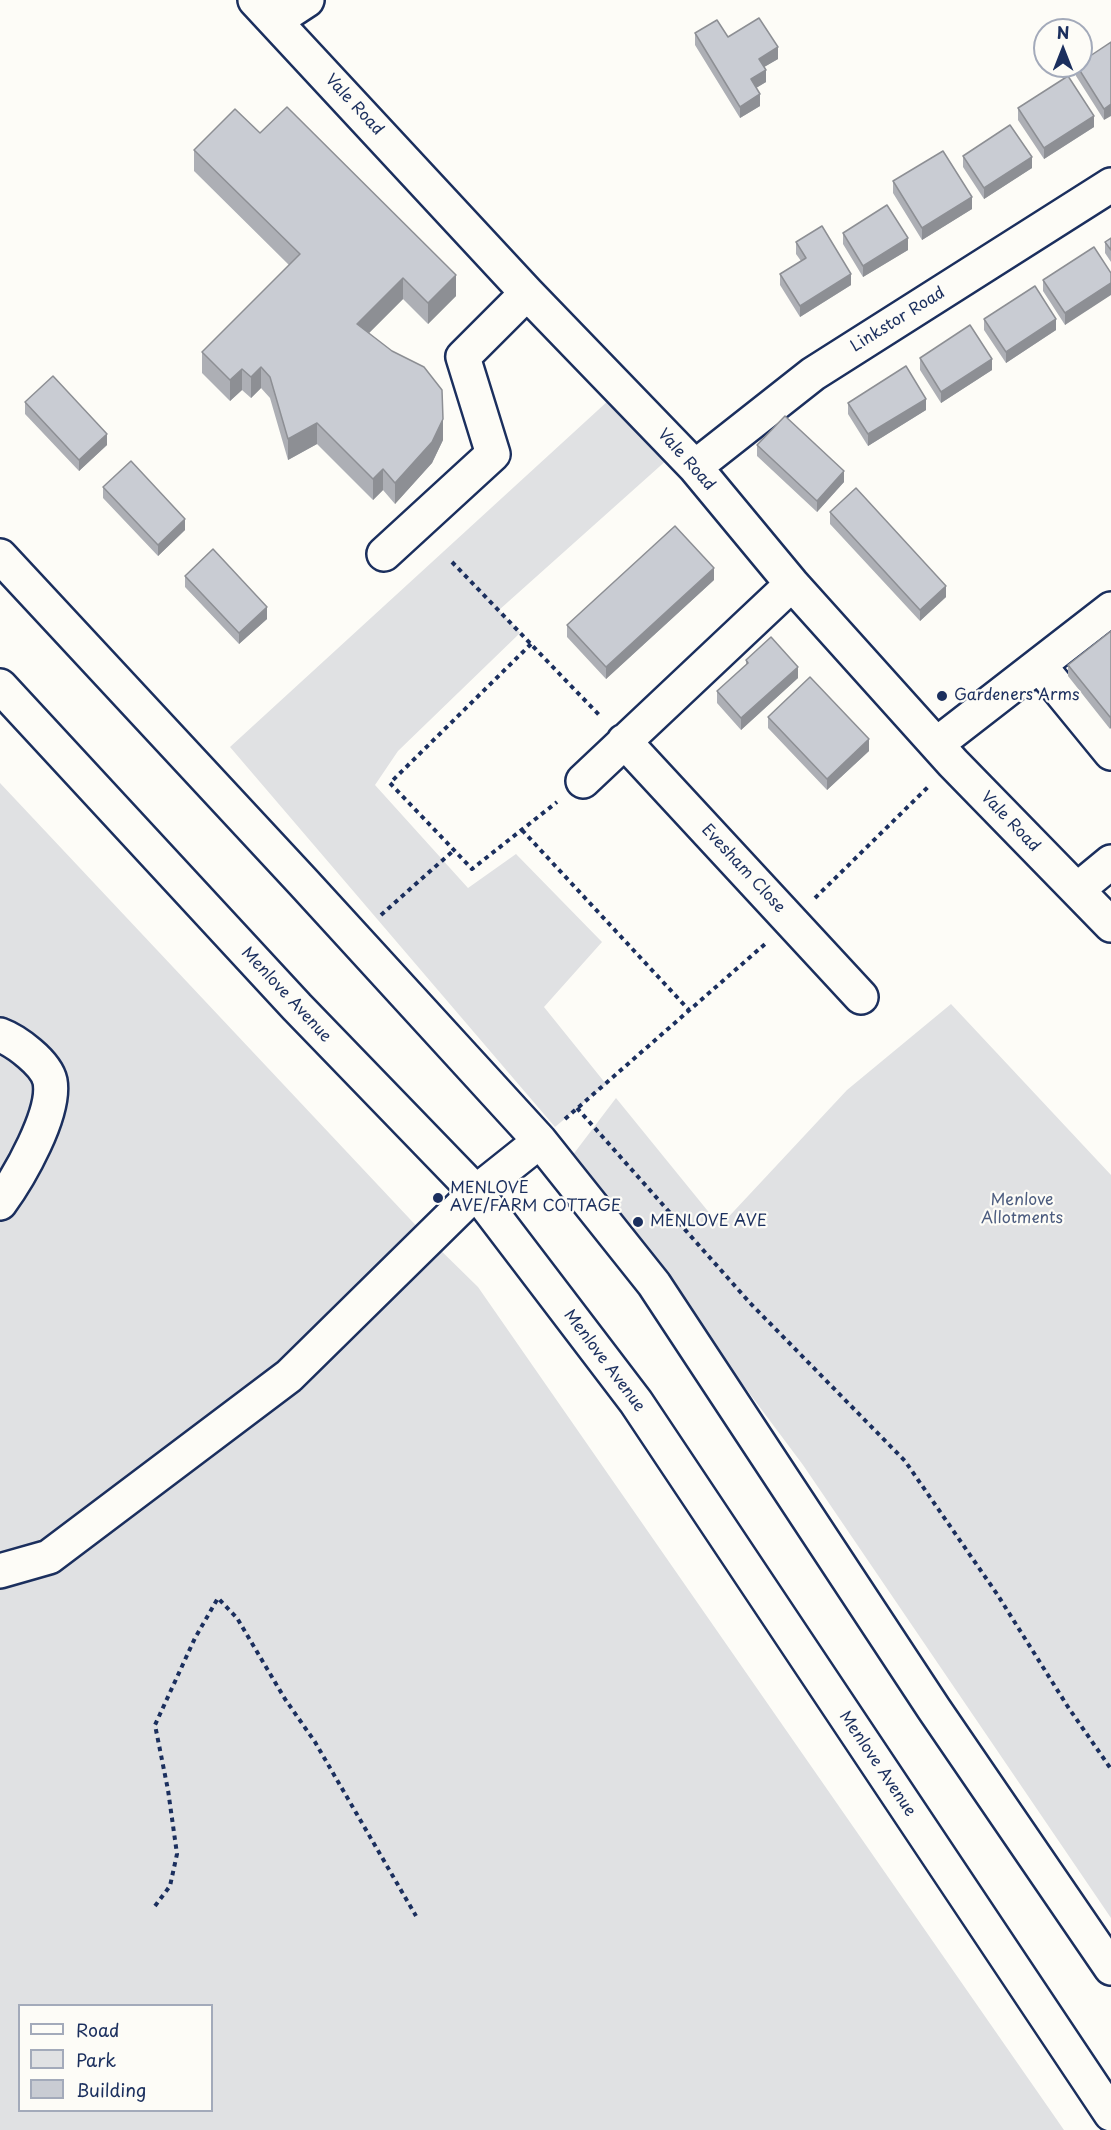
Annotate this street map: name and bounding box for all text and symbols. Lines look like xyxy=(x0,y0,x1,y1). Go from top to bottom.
north arrow xyxy=(1033,18,1093,78)
text: N xyxy=(1057,20,1069,44)
street label: Vale Road xyxy=(321,70,387,140)
street label: Linkstor Road xyxy=(847,283,949,357)
street label: Vale Road xyxy=(653,425,719,495)
place label: Gardeners Arms xyxy=(954,686,1080,706)
marker: Gardeners Arms xyxy=(935,689,949,703)
street label: Vale Road xyxy=(977,788,1043,856)
street label: Evesham Close xyxy=(697,821,789,917)
street label: Menlove Avenue xyxy=(237,943,335,1047)
place label: MENLOVE AVE/FARM COTTAGE xyxy=(450,1179,621,1217)
marker: MENLOVE AVE/FARM COTTAGE xyxy=(431,1191,445,1205)
park label: Menlove Allotments xyxy=(981,1191,1063,1229)
place label: MENLOVE AVE xyxy=(650,1212,767,1232)
marker: MENLOVE AVE xyxy=(631,1215,645,1229)
street label: Menlove Avenue xyxy=(559,1306,649,1416)
street label: Menlove Avenue xyxy=(835,1708,919,1820)
legend xyxy=(18,2004,213,2112)
text: Road xyxy=(76,2016,120,2043)
text: Park xyxy=(76,2046,116,2073)
text: Building xyxy=(76,2076,146,2103)

